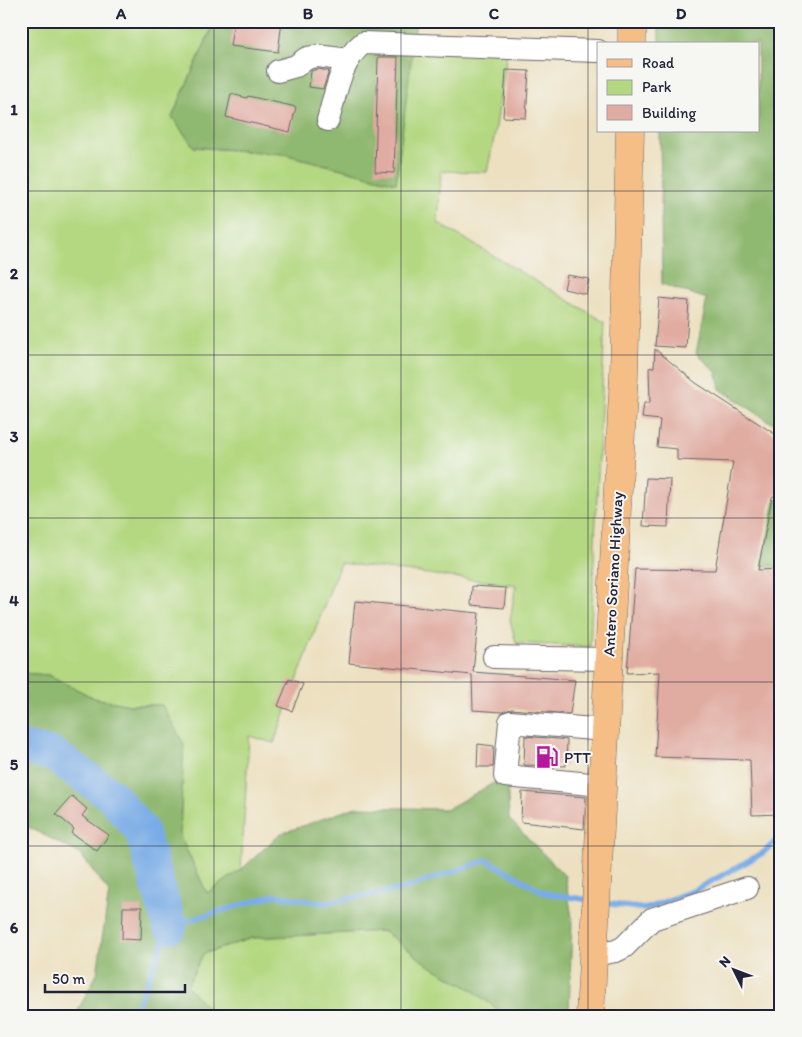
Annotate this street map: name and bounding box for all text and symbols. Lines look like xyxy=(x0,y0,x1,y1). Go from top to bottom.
text: A xyxy=(115,4,127,23)
text: B xyxy=(303,4,314,23)
text: C xyxy=(489,4,500,23)
text: D xyxy=(676,4,687,23)
legend xyxy=(597,42,760,132)
text: Road xyxy=(642,54,675,72)
text: Park xyxy=(642,78,672,96)
text: 1 xyxy=(10,100,18,119)
text: Building xyxy=(642,104,696,122)
text: 2 xyxy=(10,264,19,283)
text: 3 xyxy=(10,427,19,446)
street label: Antero Soriano Highway xyxy=(599,491,627,657)
text: 4 xyxy=(9,591,19,610)
fuel station icon: PTT xyxy=(534,744,560,770)
place label: PTT xyxy=(564,748,591,767)
text: 5 xyxy=(10,755,19,774)
text: 6 xyxy=(10,918,19,937)
north arrow xyxy=(710,944,760,994)
text: N xyxy=(715,952,734,971)
scale bar xyxy=(45,962,185,994)
text: 50 m xyxy=(52,970,85,988)

